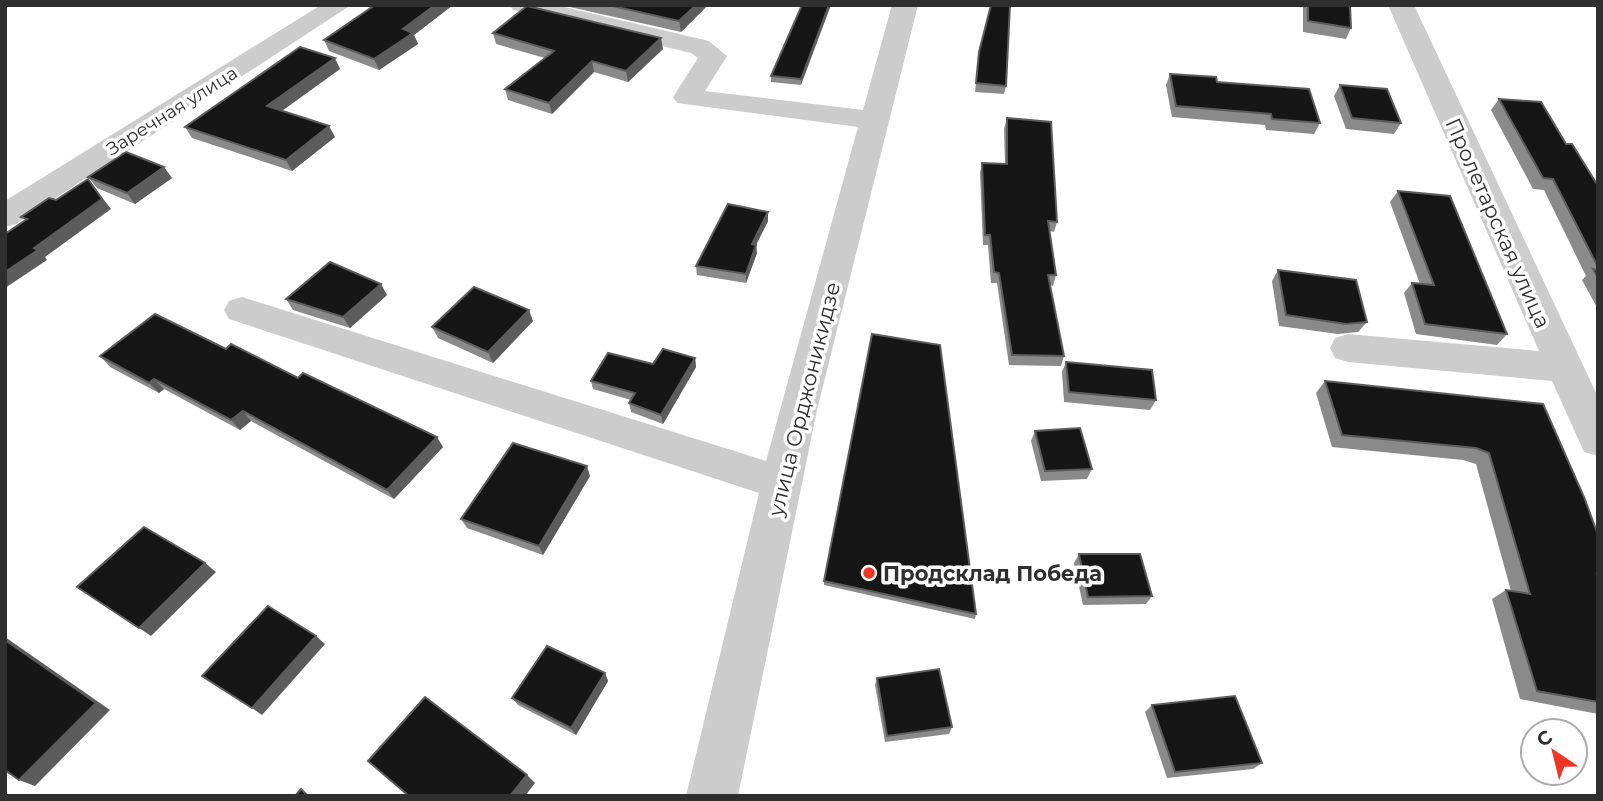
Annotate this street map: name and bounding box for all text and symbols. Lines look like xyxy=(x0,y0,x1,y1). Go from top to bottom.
street label: Заречная улица xyxy=(102,62,242,160)
street label: Пролетарская улица xyxy=(1440,114,1556,332)
street label: улица Орджоникидзе xyxy=(763,279,845,520)
place label: Продсклад Победа xyxy=(883,561,1102,586)
marker: Продсклад Победа xyxy=(861,565,877,581)
north arrow xyxy=(1519,717,1589,787)
text: С xyxy=(1532,725,1557,752)

